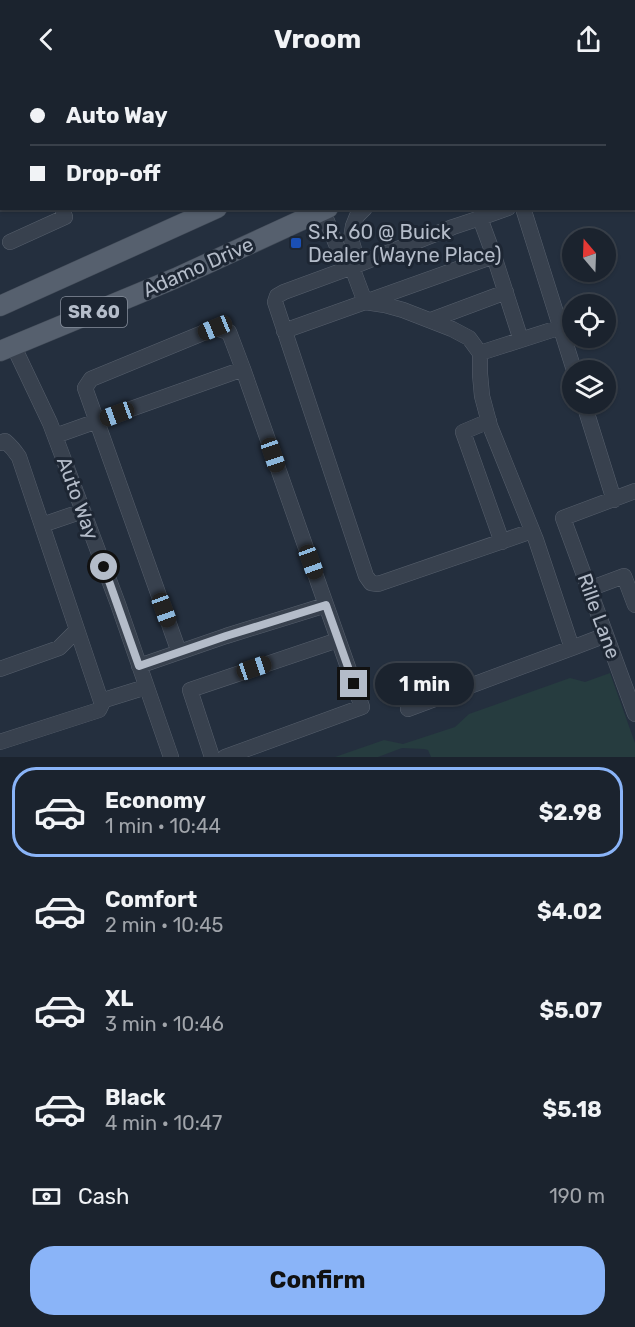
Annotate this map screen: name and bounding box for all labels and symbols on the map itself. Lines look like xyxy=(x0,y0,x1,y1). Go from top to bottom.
place label: S.R. 60 @ Buick Dealer (Wayne Place) xyxy=(308,220,501,267)
north arrow xyxy=(562,228,616,282)
street label: Adamo Drive xyxy=(139,232,257,302)
marker: S.R. 60 @ Buick Dealer (Wayne Place) xyxy=(289,236,303,250)
road number: SR 60 xyxy=(61,297,127,327)
car xyxy=(195,313,235,343)
car xyxy=(97,399,137,429)
car xyxy=(259,435,287,475)
street label: Auto Way xyxy=(52,453,104,543)
car xyxy=(296,542,326,582)
route start xyxy=(90,553,117,580)
street label: Rille Lane xyxy=(572,570,626,662)
car xyxy=(149,590,179,630)
car xyxy=(234,654,274,682)
callout: 1 min xyxy=(375,663,474,705)
route end xyxy=(340,670,367,697)

